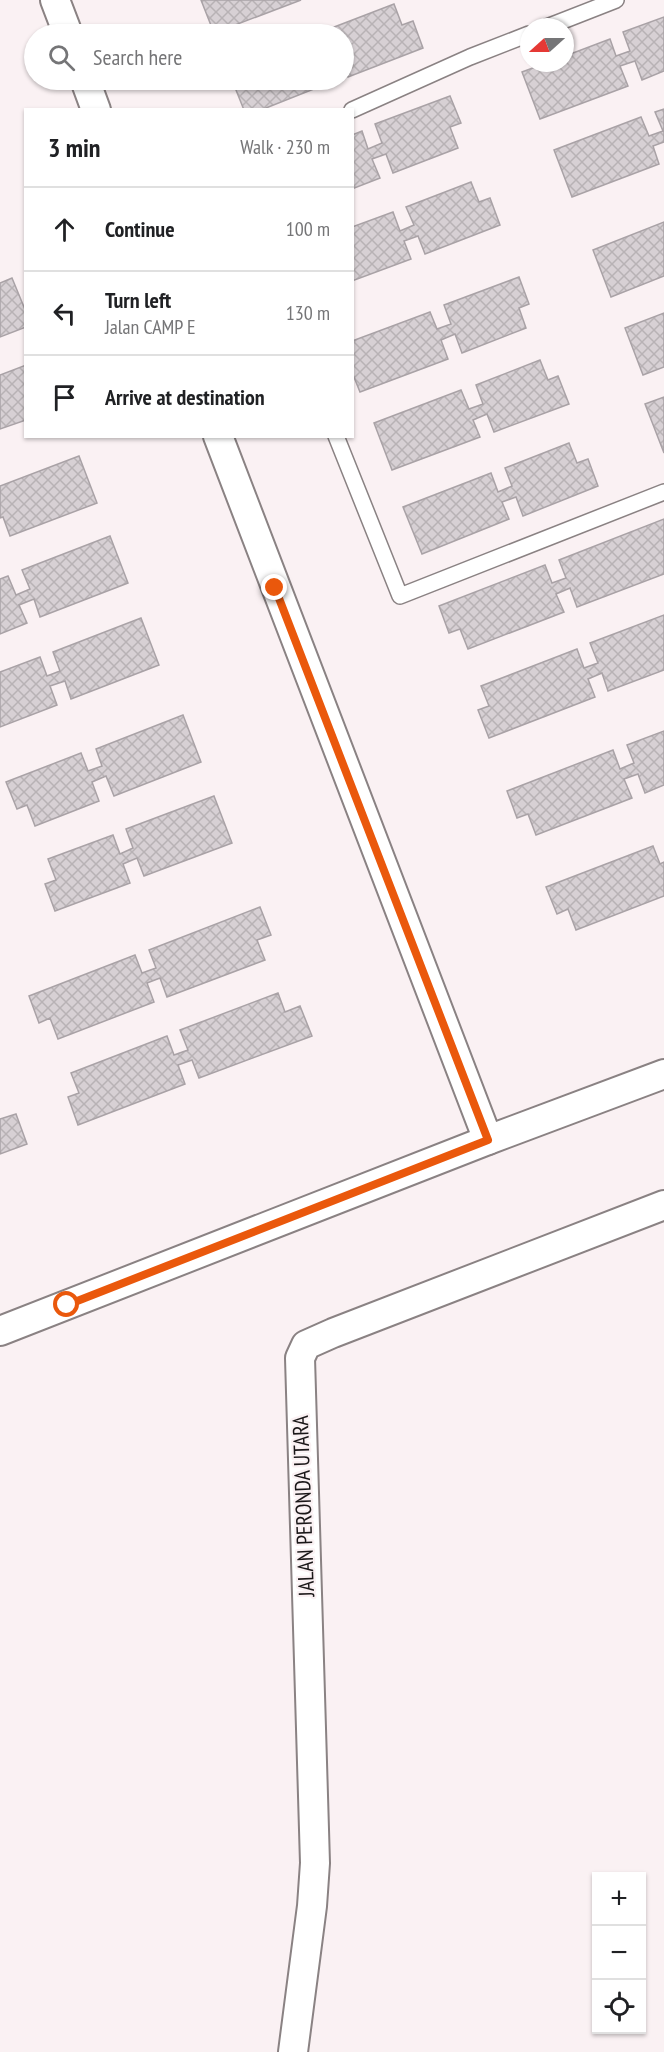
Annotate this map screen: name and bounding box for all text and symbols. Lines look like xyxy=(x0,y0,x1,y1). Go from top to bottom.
north arrow xyxy=(520,18,574,72)
search box xyxy=(24,24,354,90)
icon: search xyxy=(45,41,78,74)
text: Search here xyxy=(93,43,182,71)
text: 3 min xyxy=(48,131,101,164)
text: Walk · 230 m xyxy=(240,134,330,160)
icon: ahead xyxy=(48,213,81,246)
text: Continue xyxy=(105,215,175,243)
text: 100 m xyxy=(286,216,330,242)
text: Turn left xyxy=(105,286,171,314)
icon: left xyxy=(48,297,81,330)
text: 130 m xyxy=(286,300,330,326)
text: Jalan CAMP E xyxy=(105,314,196,340)
icon: arrive xyxy=(48,381,81,414)
text: Arrive at destination xyxy=(105,383,265,411)
route end xyxy=(261,574,287,600)
route start xyxy=(53,1291,79,1317)
street label: JALAN PERONDA UTARA xyxy=(286,1414,320,1598)
map controls xyxy=(592,1872,646,2034)
button: + xyxy=(592,1872,646,1926)
button: − xyxy=(592,1926,646,1980)
button: locate xyxy=(592,1980,646,2034)

